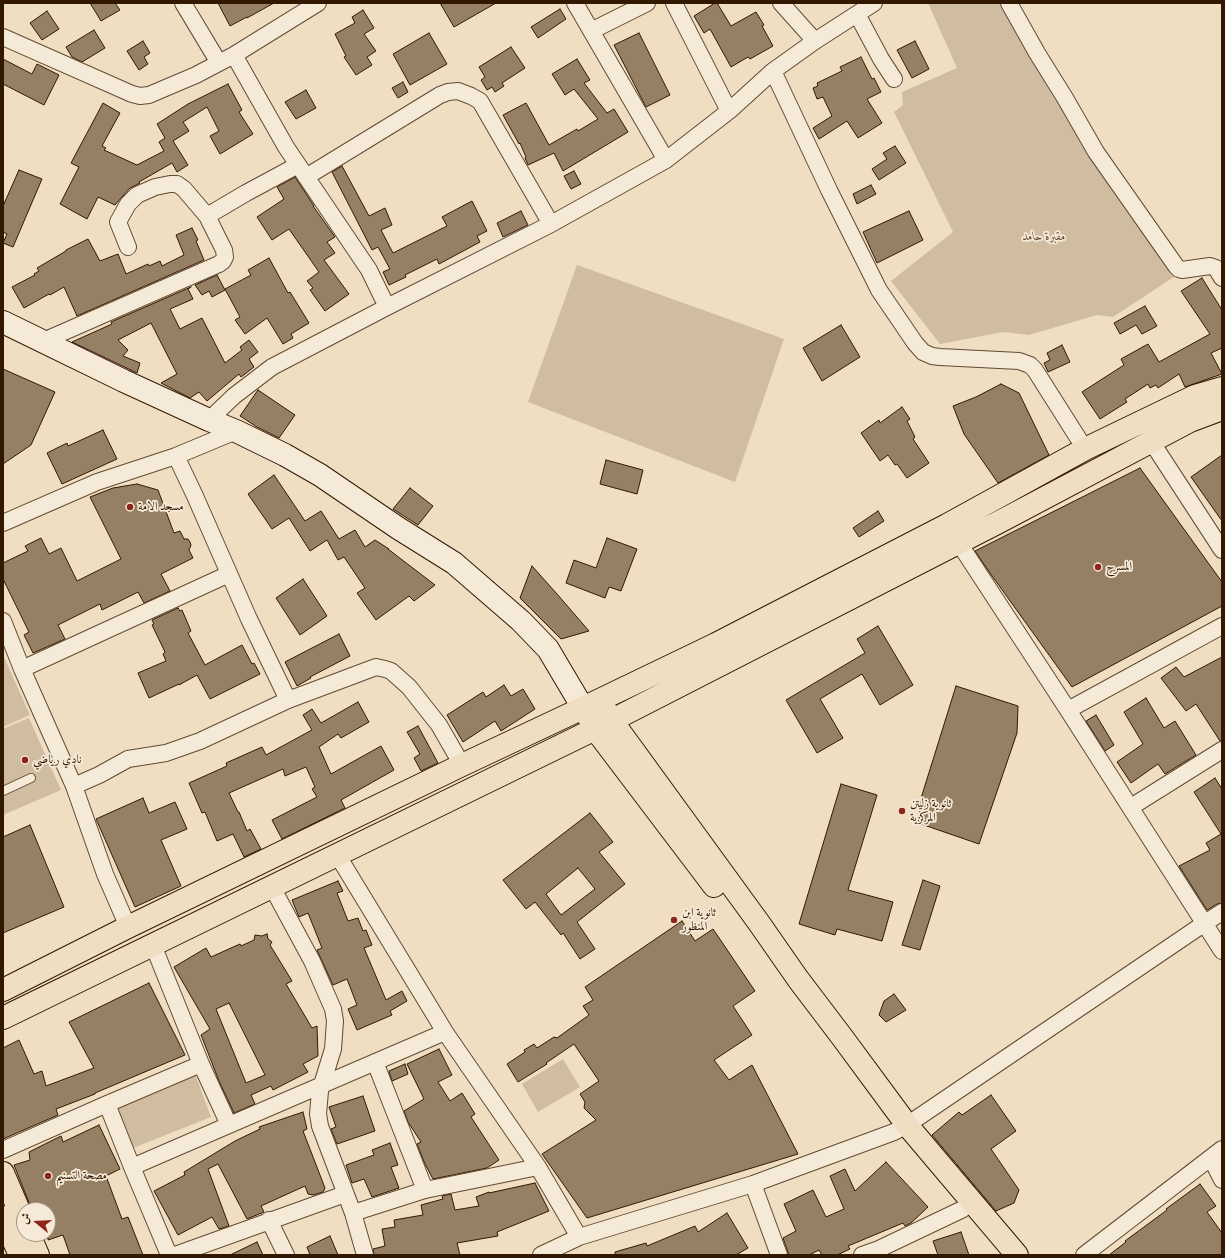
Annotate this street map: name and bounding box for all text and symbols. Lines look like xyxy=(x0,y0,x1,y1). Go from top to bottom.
park label: مقبرة حامد xyxy=(1022,230,1066,244)
place label: مسجد الامة xyxy=(138,500,184,514)
marker: مسجد الامة xyxy=(125,502,135,512)
place label: المسرح xyxy=(1106,560,1132,574)
marker: المسرح xyxy=(1093,562,1103,572)
place label: نادي رياضي xyxy=(33,753,82,767)
marker: نادي رياضي xyxy=(20,755,30,765)
place label: ثانوية زليتن المركزية xyxy=(910,797,951,825)
marker: ثانوية زليتن المركزية xyxy=(897,806,907,816)
place label: ثانوية ابن المنظور xyxy=(682,906,716,934)
marker: ثانوية ابن المنظور xyxy=(669,915,679,925)
place label: مصحة التسنيم xyxy=(56,1169,107,1183)
marker: مصحة التسنيم xyxy=(43,1171,53,1181)
north arrow xyxy=(16,1202,56,1242)
text: ش xyxy=(17,1211,33,1226)

